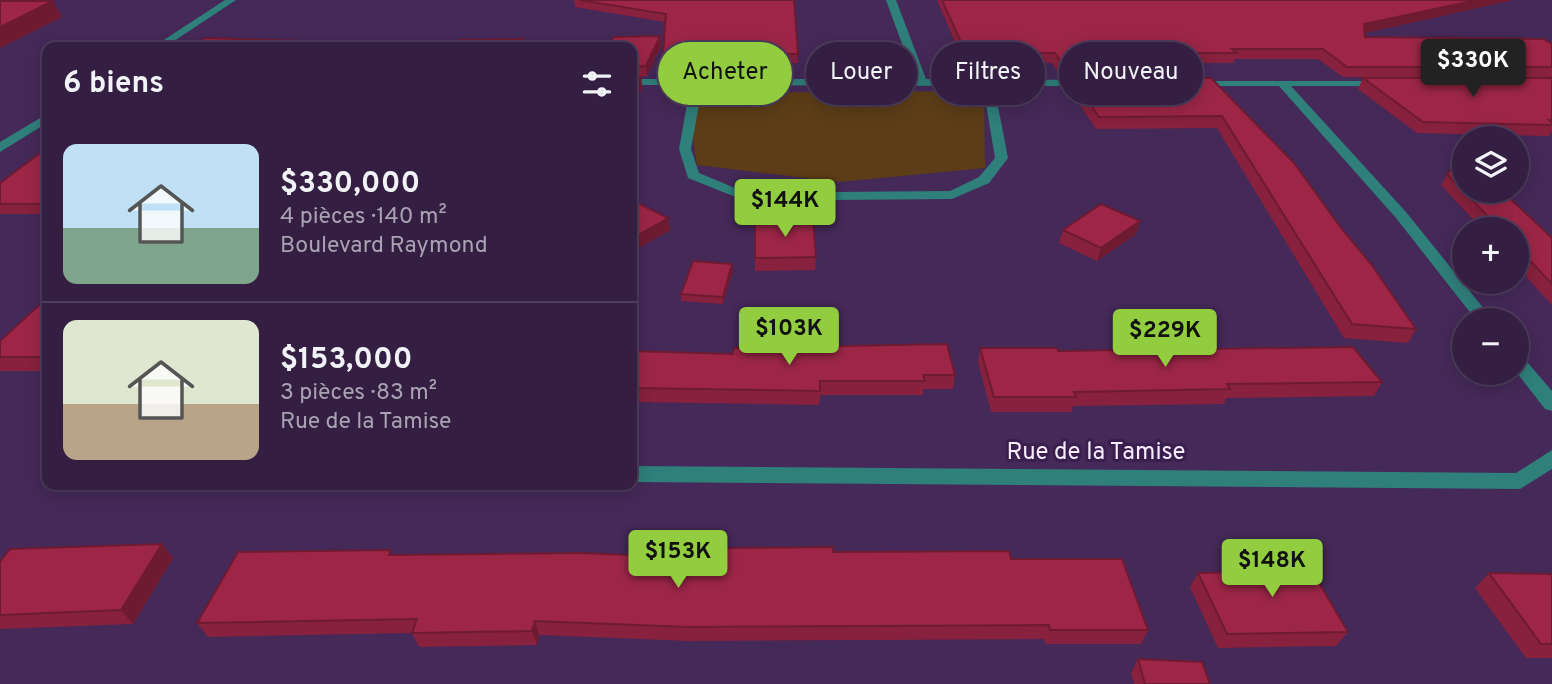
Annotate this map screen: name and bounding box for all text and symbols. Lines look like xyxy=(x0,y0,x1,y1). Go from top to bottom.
pin: $330K xyxy=(1424,40,1522,99)
chip: Acheter xyxy=(658,42,792,105)
chip: Louer xyxy=(806,42,917,105)
chip: Filtres xyxy=(931,42,1045,105)
chip: Nouveau xyxy=(1059,42,1203,105)
text: $330K xyxy=(1437,47,1509,76)
icon: filters xyxy=(578,65,616,103)
text: 6 biens xyxy=(63,66,164,103)
map controls xyxy=(1452,126,1529,385)
button: layers xyxy=(1452,126,1529,203)
text: $330,000 xyxy=(280,166,420,203)
icon: home xyxy=(119,172,203,256)
pin: $144K xyxy=(736,180,834,239)
text: $144K xyxy=(751,187,819,216)
text: 4 pièces · 140 m² xyxy=(280,203,447,232)
button: + xyxy=(1452,217,1529,294)
text: Boulevard Raymond xyxy=(280,232,488,261)
pin: $103K xyxy=(740,308,838,367)
button: − xyxy=(1452,308,1529,385)
pin: $229K xyxy=(1116,310,1214,369)
text: $103K xyxy=(755,315,823,344)
text: $229K xyxy=(1129,317,1201,346)
text: $153,000 xyxy=(280,342,413,379)
icon: home xyxy=(119,348,203,432)
text: 3 pièces · 83 m² xyxy=(280,379,437,408)
text: Rue de la Tamise xyxy=(280,408,451,437)
street label: Rue de la Tamise xyxy=(1007,438,1185,468)
pin: $153K xyxy=(629,530,727,590)
text: $153K xyxy=(644,538,712,567)
pin: $148K xyxy=(1223,540,1321,599)
text: $148K xyxy=(1238,547,1306,576)

